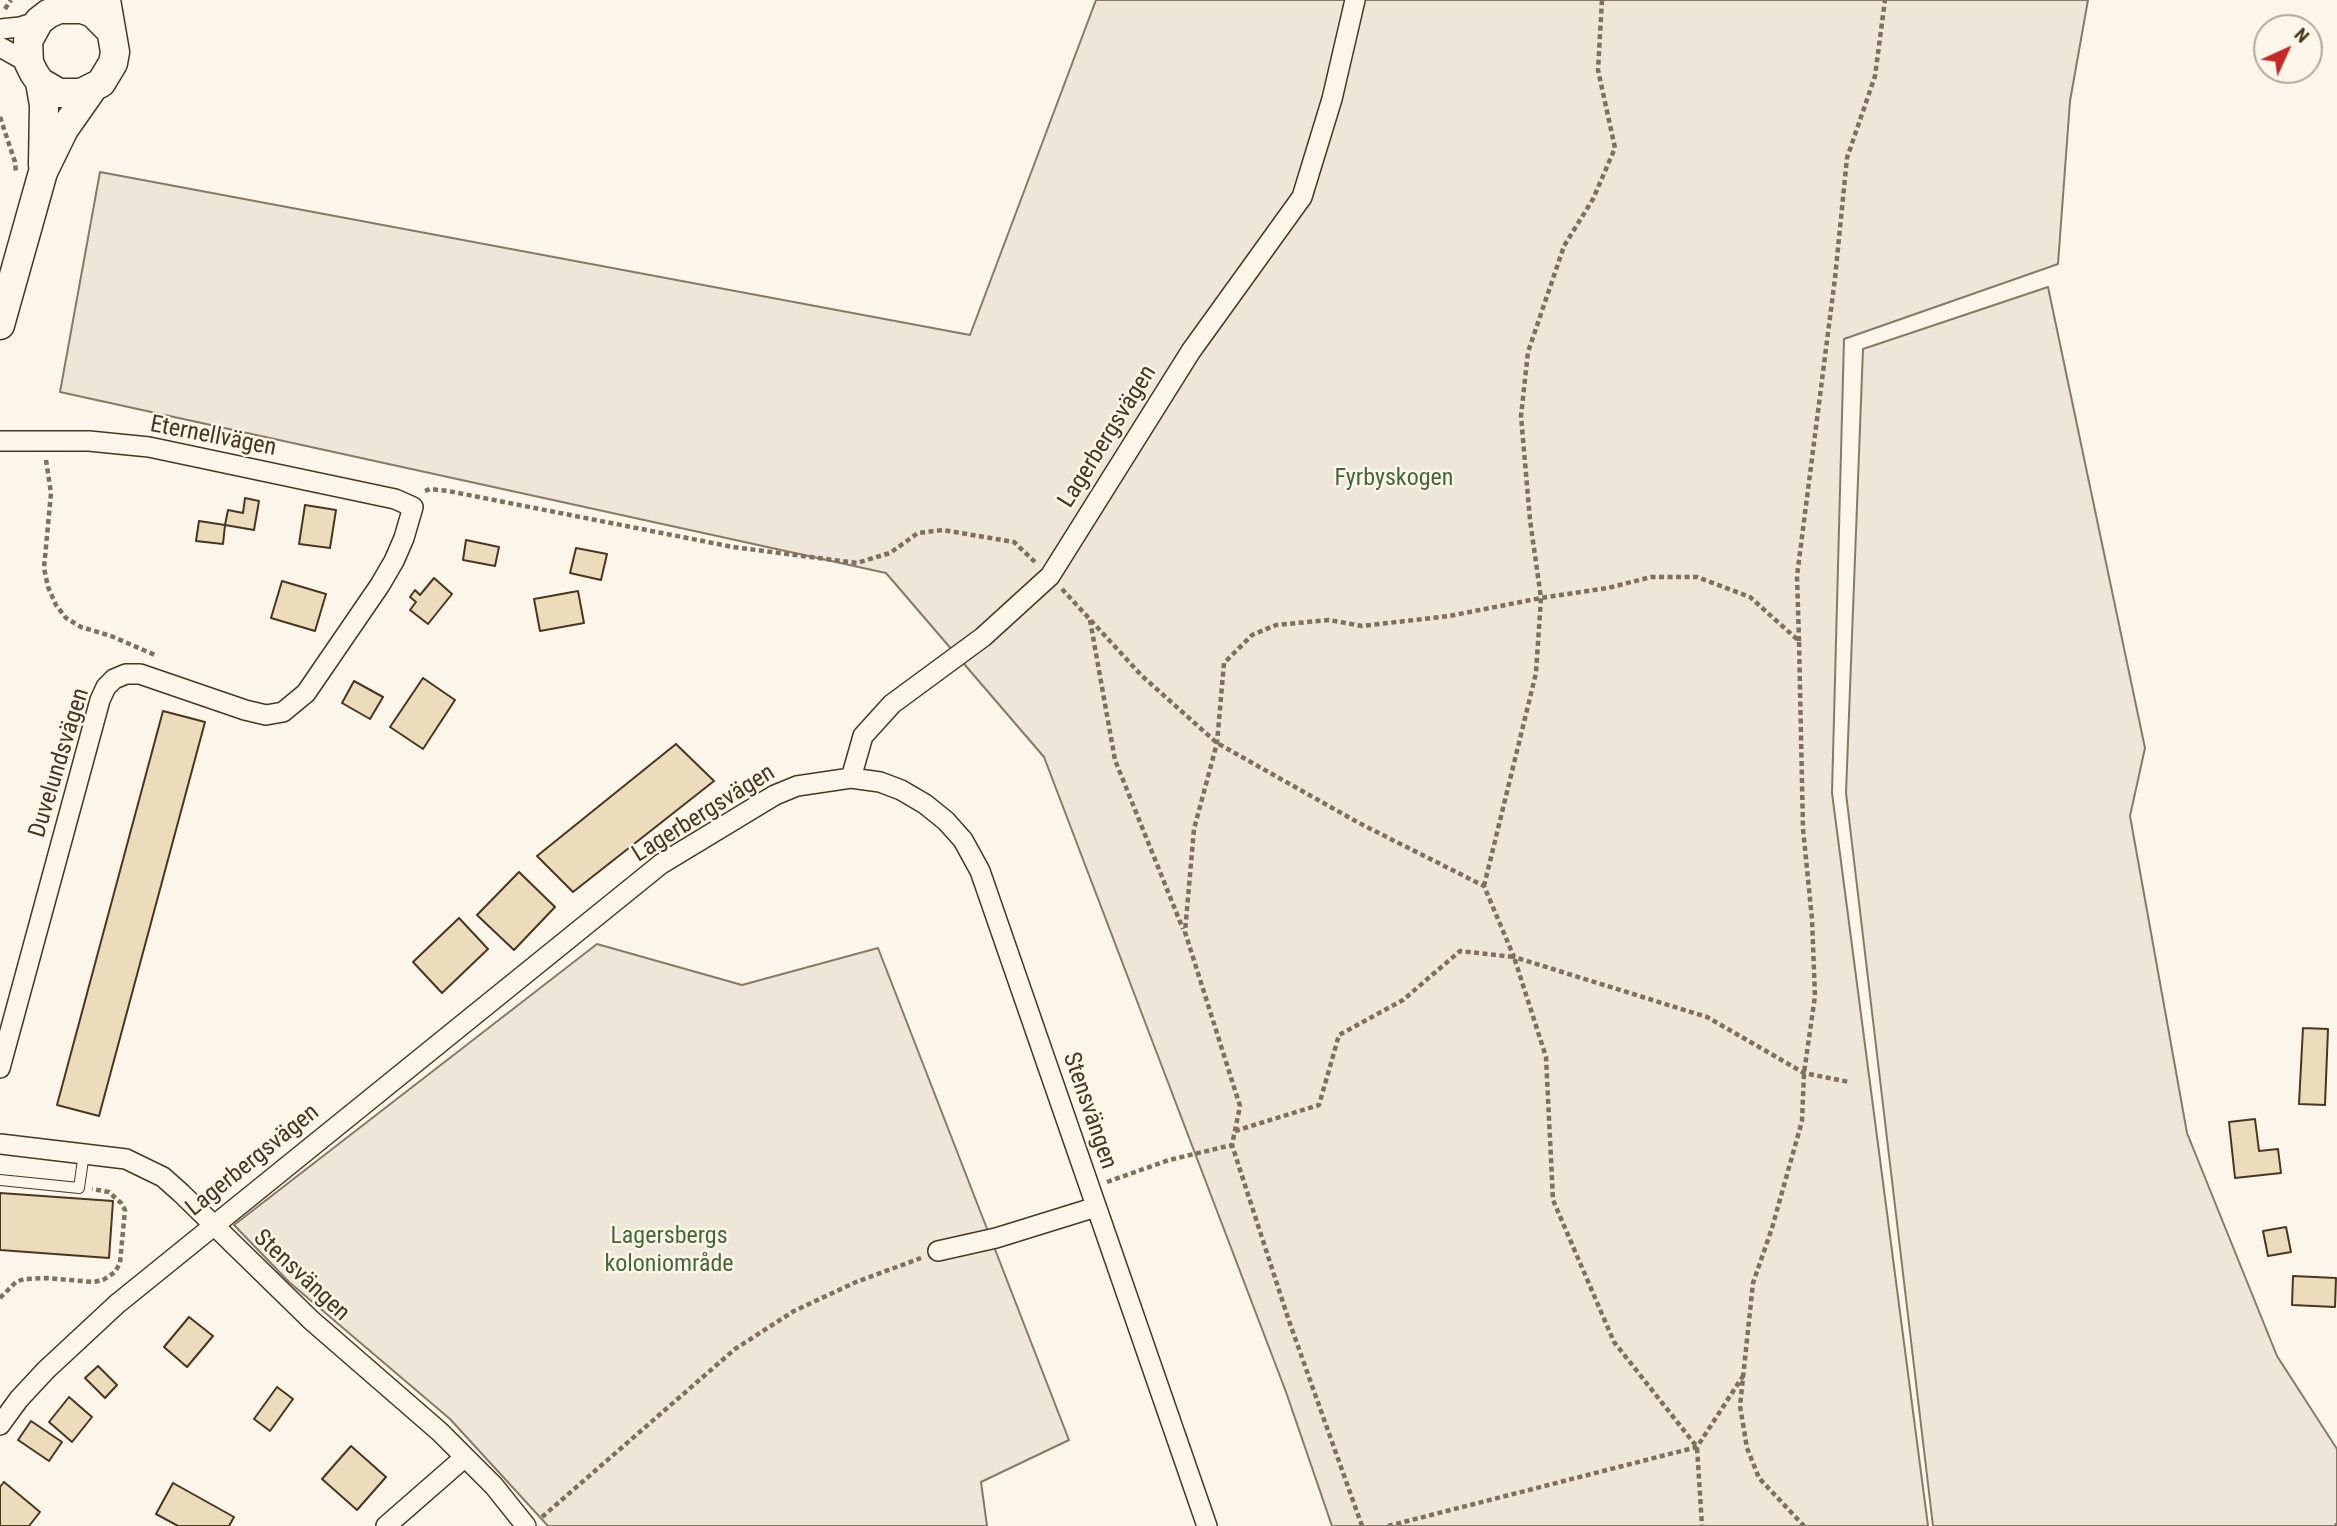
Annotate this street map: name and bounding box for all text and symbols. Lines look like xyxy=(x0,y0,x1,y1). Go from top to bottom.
north arrow xyxy=(2253,14,2323,84)
text: N xyxy=(2290,23,2314,47)
street label: Lagerbergsvägen xyxy=(1053,360,1163,514)
street label: Eternellvägen xyxy=(148,411,278,463)
park label: Fyrbyskogen xyxy=(1335,465,1453,493)
street label: Duvelundsvägen xyxy=(24,685,96,841)
street label: Lagerbergsvägen xyxy=(627,759,781,869)
street label: Stensvängen xyxy=(1056,1049,1122,1173)
street label: Lagerbergsvägen xyxy=(181,1099,325,1223)
park label: Lagersbergs koloniområde xyxy=(604,1223,734,1279)
street label: Stensvängen xyxy=(247,1224,355,1328)

